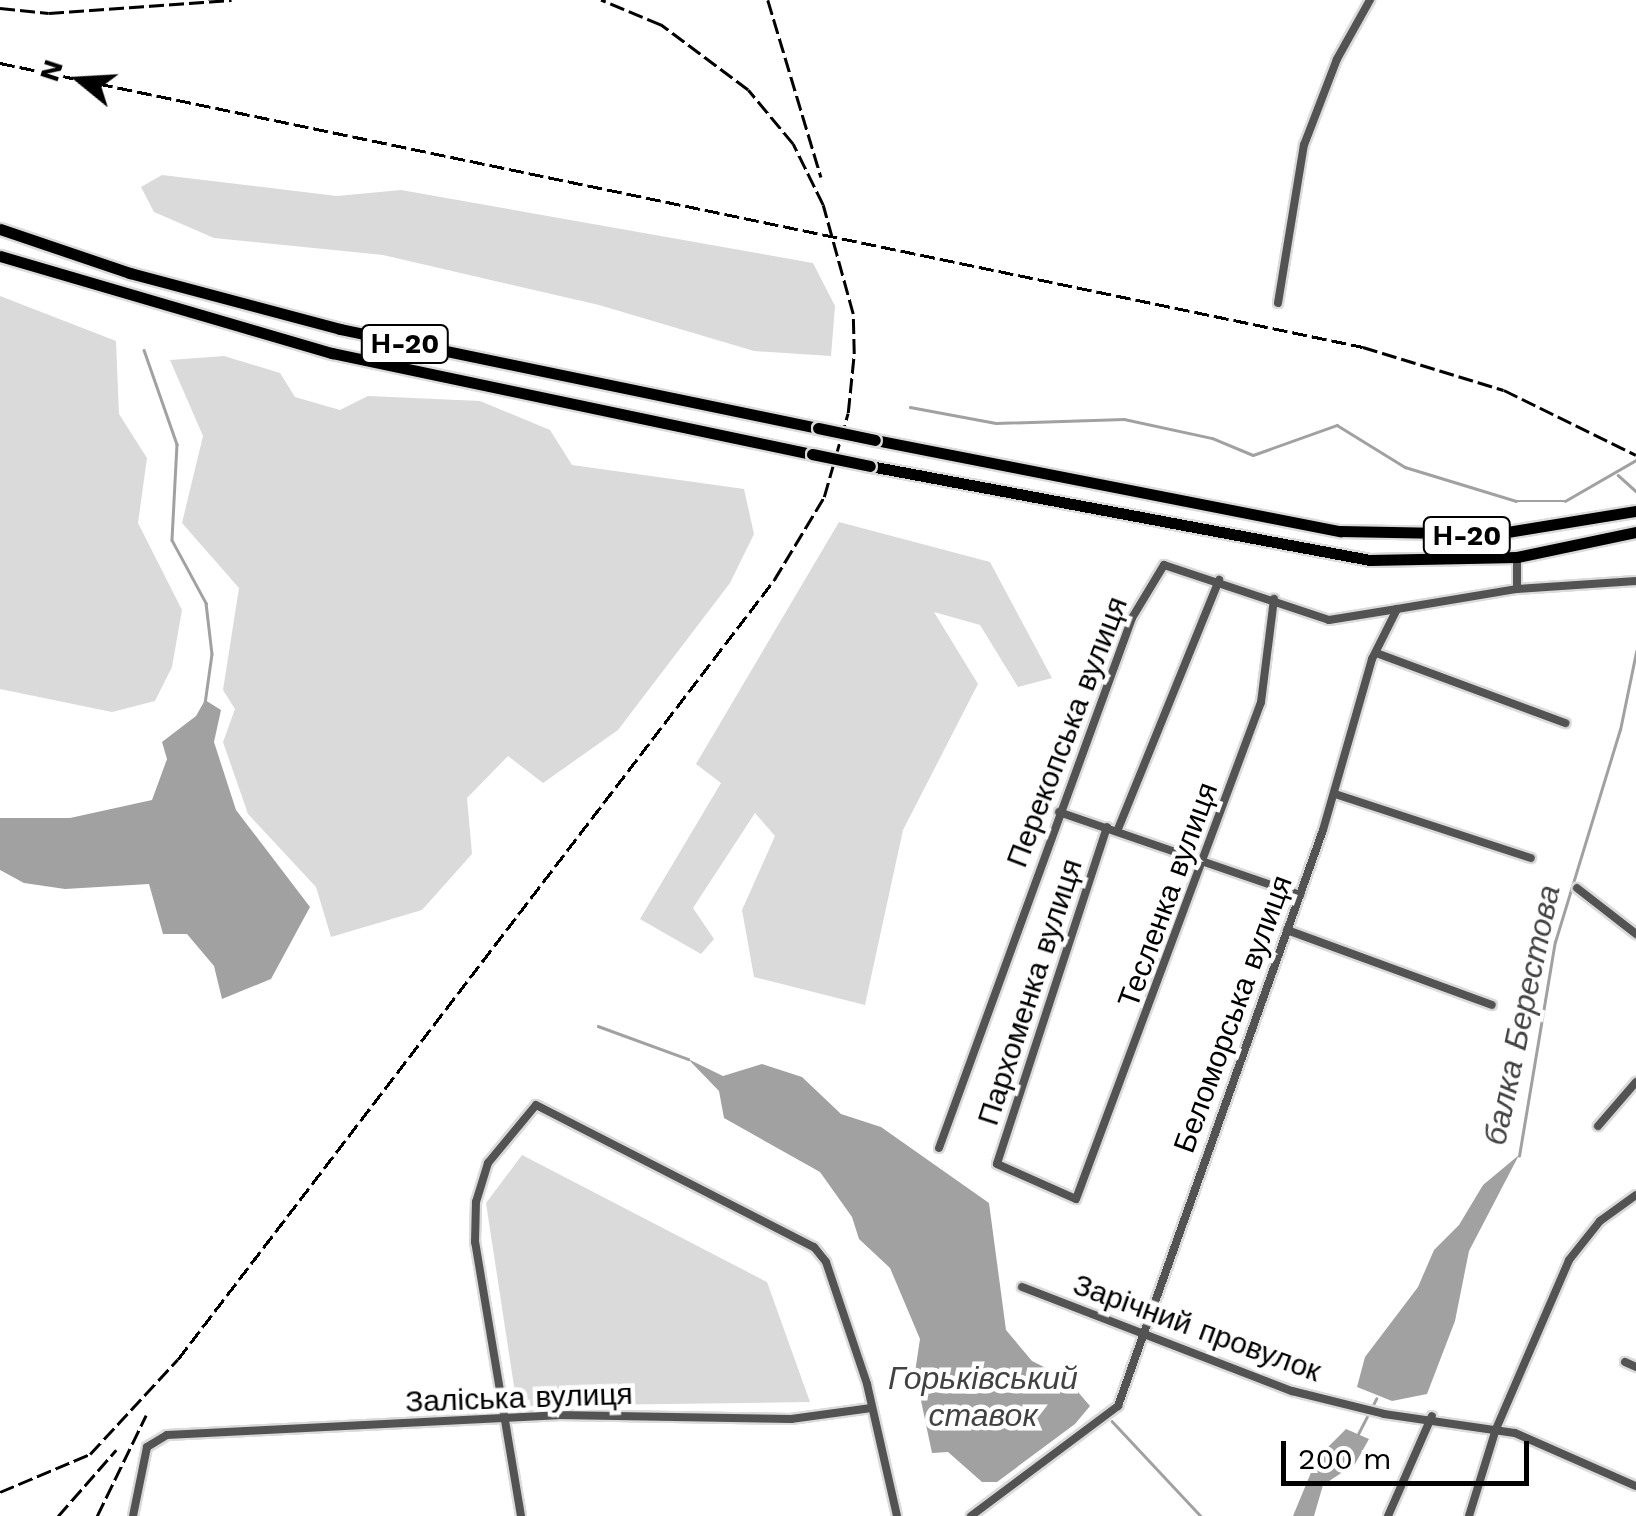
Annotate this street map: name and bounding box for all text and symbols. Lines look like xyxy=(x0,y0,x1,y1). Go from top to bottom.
north arrow xyxy=(30,30,130,130)
text: N xyxy=(32,56,70,86)
road number: Н-20 xyxy=(360,321,450,367)
road number: Н-20 xyxy=(1422,513,1512,559)
street label: Перекопська вулиця xyxy=(999,592,1135,872)
street label: Тесленка вулиця xyxy=(1111,777,1225,1013)
street label: Пархоменка вулиця xyxy=(970,854,1090,1130)
street label: Беломорська вулиця xyxy=(1166,870,1300,1158)
water label: балка Берестова xyxy=(1476,881,1568,1149)
street label: Зарічний провулок xyxy=(1068,1266,1326,1390)
water label: Горьківський ставок xyxy=(888,1360,1078,1435)
street label: Заліська вулиця xyxy=(405,1376,633,1420)
scale bar xyxy=(1286,1421,1534,1483)
text: 200 m xyxy=(1298,1441,1392,1476)

